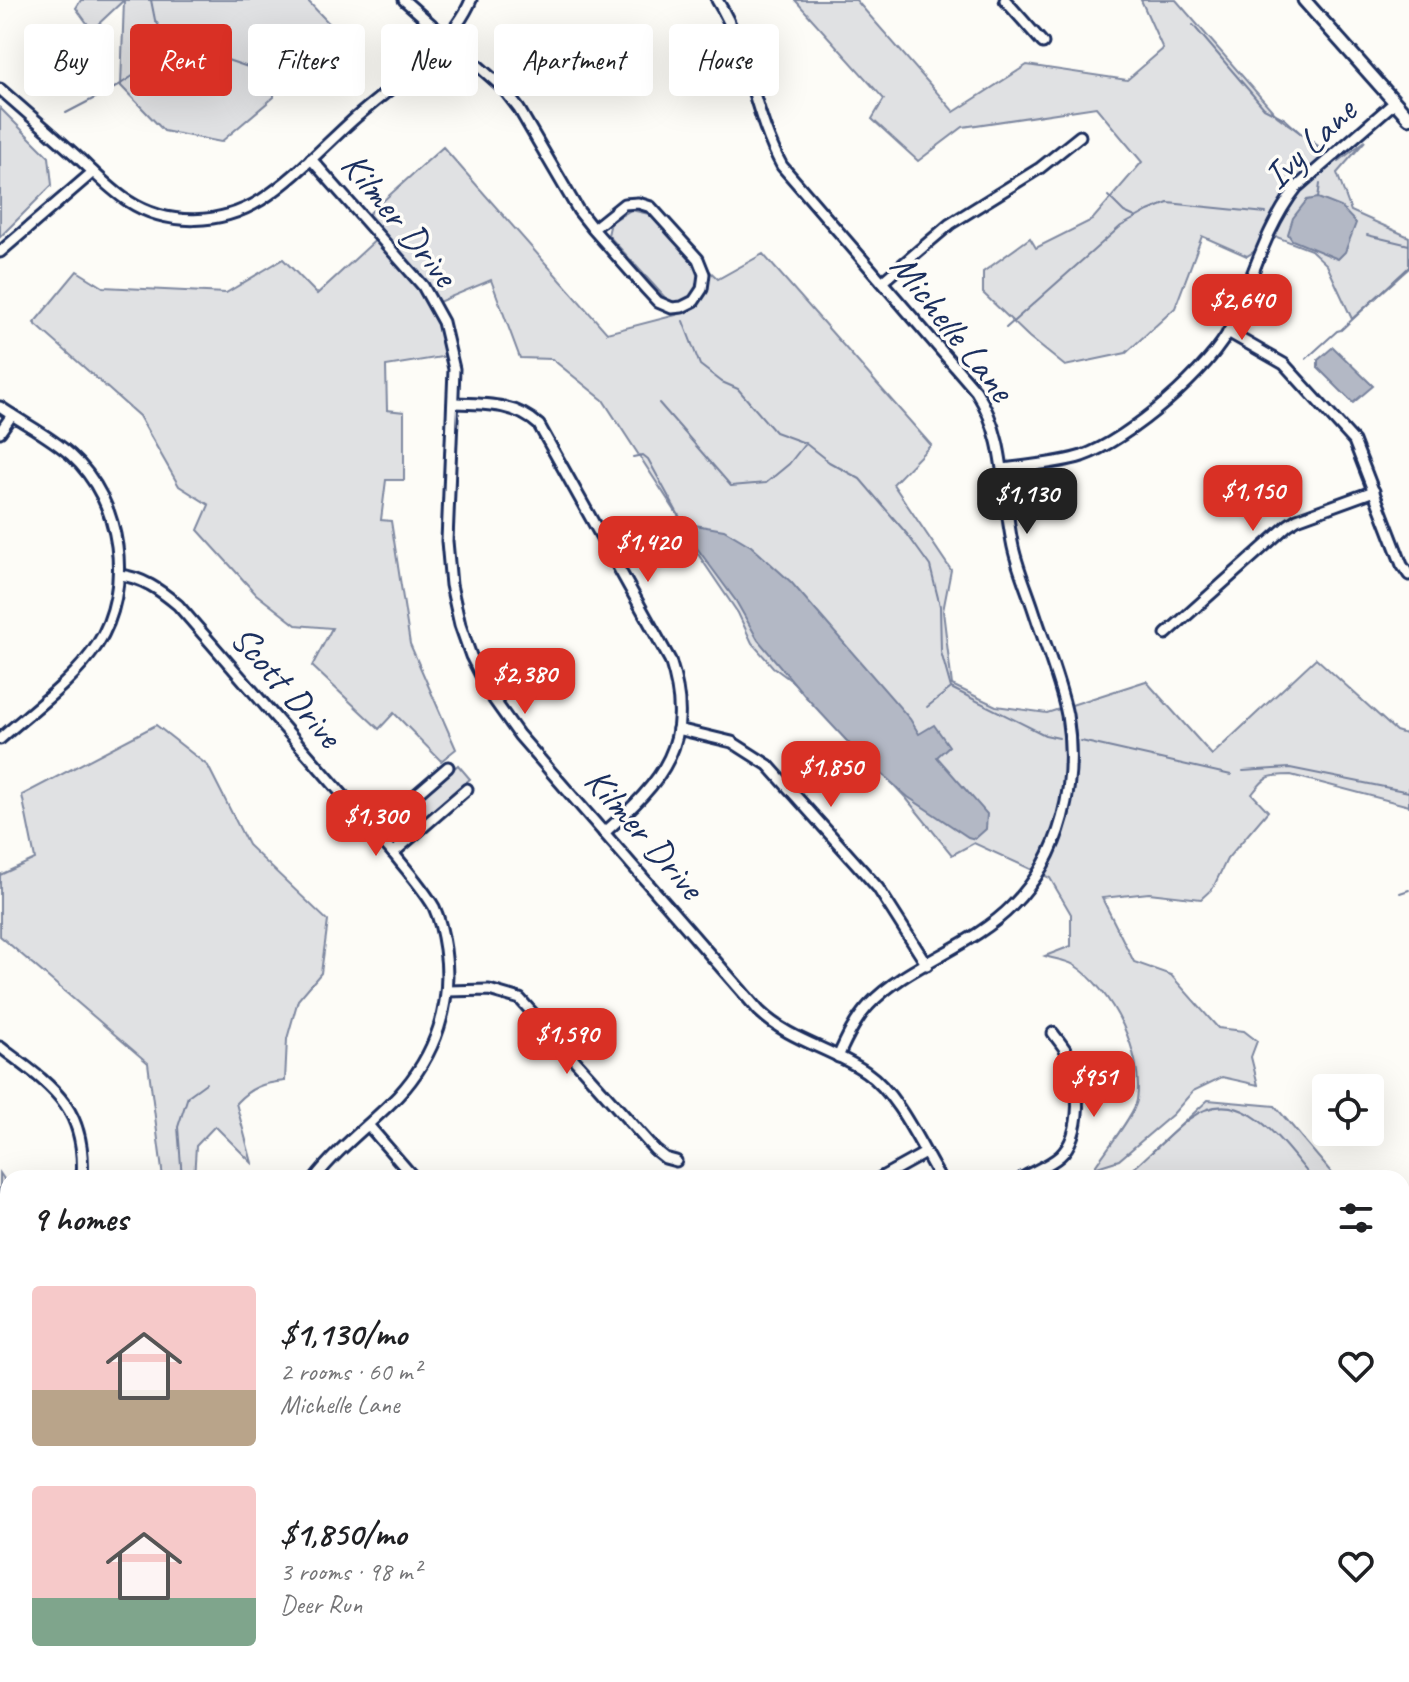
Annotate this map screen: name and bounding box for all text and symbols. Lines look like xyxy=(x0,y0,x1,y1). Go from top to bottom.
chip: Buy xyxy=(24,24,114,96)
chip: Rent xyxy=(130,24,232,96)
chip: Filters xyxy=(248,24,365,96)
chip: New xyxy=(381,24,478,96)
chip: Apartment xyxy=(494,24,653,96)
chip: House xyxy=(669,24,779,96)
street label: Ivy Lane xyxy=(1253,86,1368,199)
street label: Kilmer Drive xyxy=(331,143,470,298)
street label: Michelle Lane xyxy=(880,244,1026,413)
pin: $2,640 xyxy=(1177,274,1307,342)
text: $2,640 xyxy=(1210,283,1274,316)
pin: $1,150 xyxy=(1188,465,1318,533)
pin: $1,130 xyxy=(962,468,1092,536)
text: $1,150 xyxy=(1221,474,1285,507)
text: $1,130 xyxy=(995,477,1059,510)
pin: $1,420 xyxy=(583,516,713,584)
text: $1,420 xyxy=(616,525,680,558)
street label: Scott Drive xyxy=(221,616,354,759)
pin: $2,380 xyxy=(460,648,590,716)
text: $2,380 xyxy=(493,657,557,690)
pin: $1,850 xyxy=(766,741,896,809)
text: $1,850 xyxy=(799,750,863,783)
street label: Kilmer Drive xyxy=(575,758,716,911)
pin: $1,300 xyxy=(311,790,441,858)
text: $1,300 xyxy=(344,799,408,832)
pin: $1,590 xyxy=(502,1008,632,1076)
text: $1,590 xyxy=(536,1017,598,1050)
pin: $951 xyxy=(1047,1051,1141,1119)
text: $951 xyxy=(1071,1060,1117,1093)
map controls xyxy=(1312,1074,1384,1146)
button: locate xyxy=(1312,1074,1384,1146)
icon: filters xyxy=(1334,1196,1378,1240)
text: 9 homes xyxy=(32,1197,128,1240)
text: $1,130/mo xyxy=(280,1312,407,1355)
icon: home xyxy=(96,1318,192,1414)
icon: heart xyxy=(1334,1344,1378,1388)
text: 2 rooms · 60 m² xyxy=(280,1355,421,1388)
text: Michelle Lane xyxy=(280,1388,399,1421)
text: $1,850/mo xyxy=(280,1512,406,1555)
icon: home xyxy=(96,1518,192,1614)
icon: heart xyxy=(1334,1544,1378,1588)
text: 3 rooms · 98 m² xyxy=(280,1555,421,1588)
text: Deer Run xyxy=(280,1588,362,1621)

